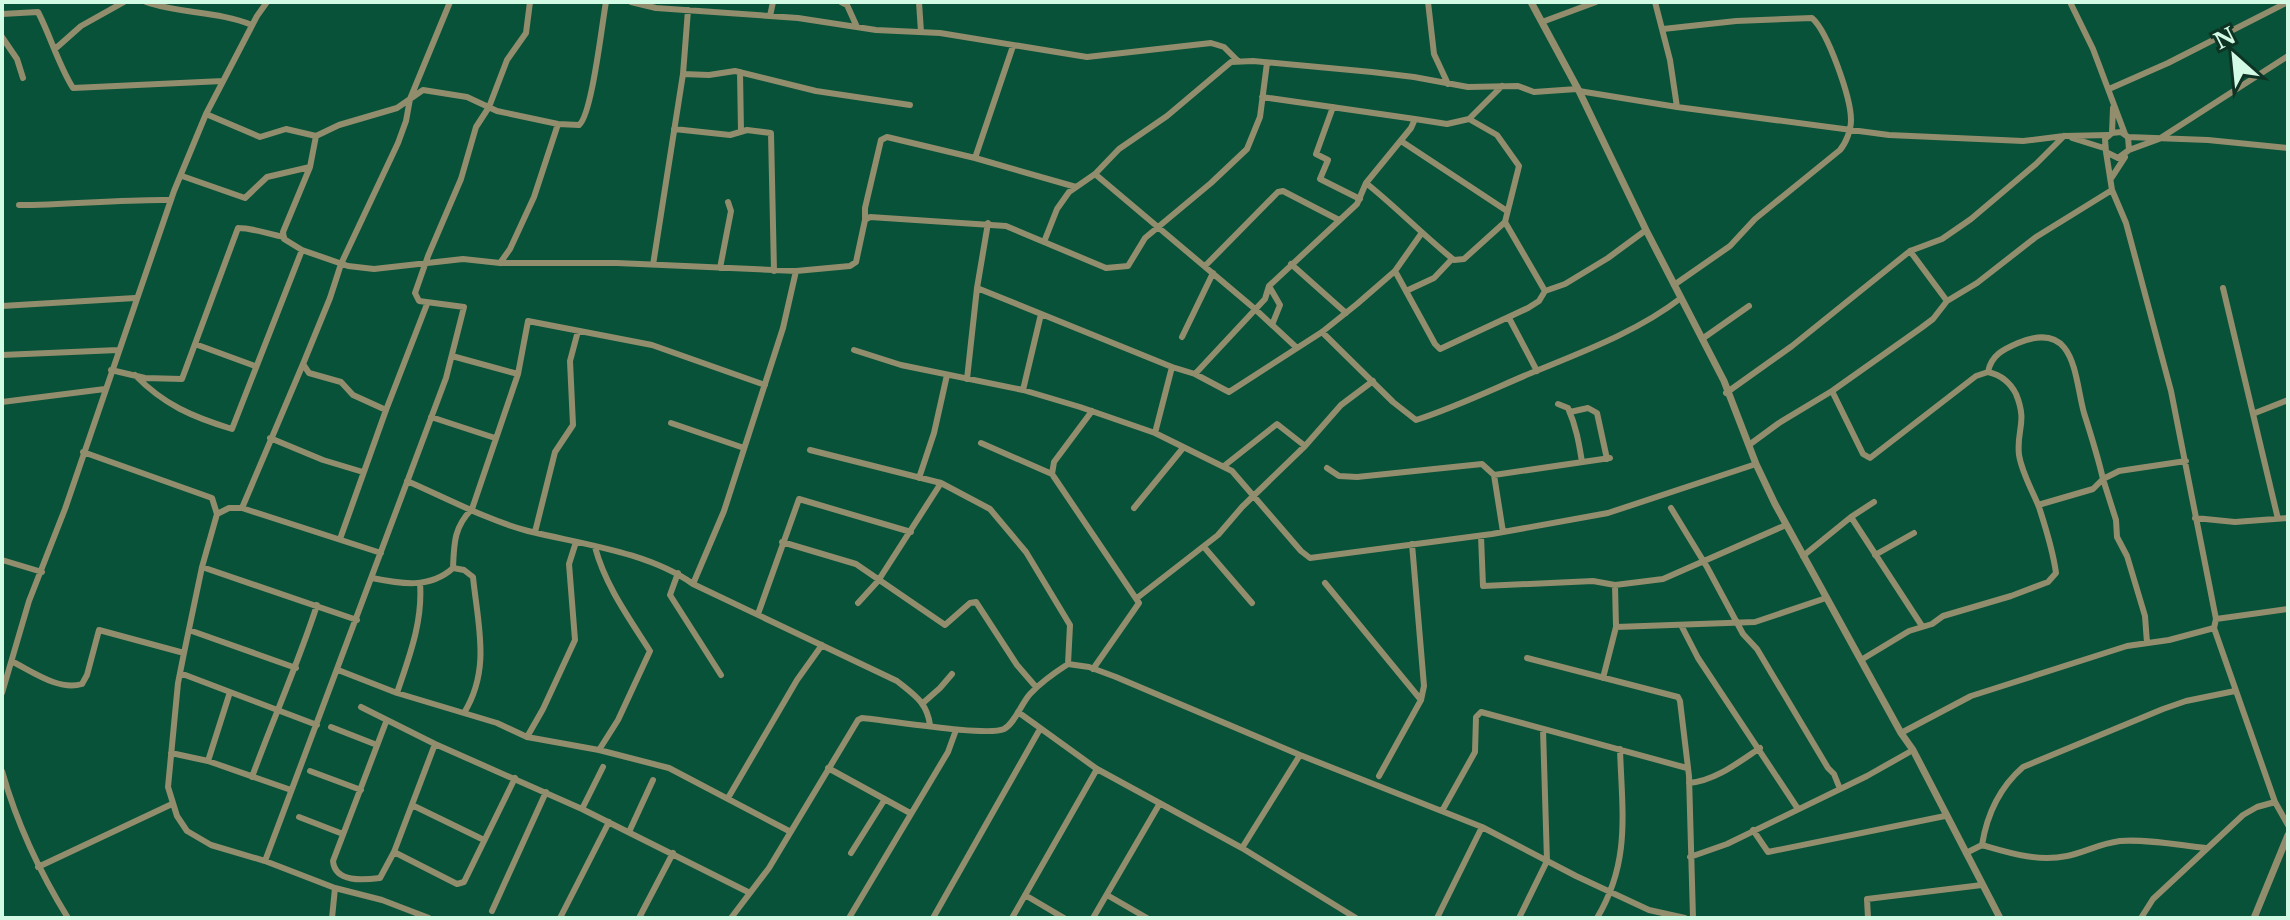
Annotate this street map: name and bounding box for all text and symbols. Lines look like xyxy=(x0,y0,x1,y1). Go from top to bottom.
north arrow xyxy=(2194,16,2274,96)
text: N xyxy=(2210,22,2241,55)

